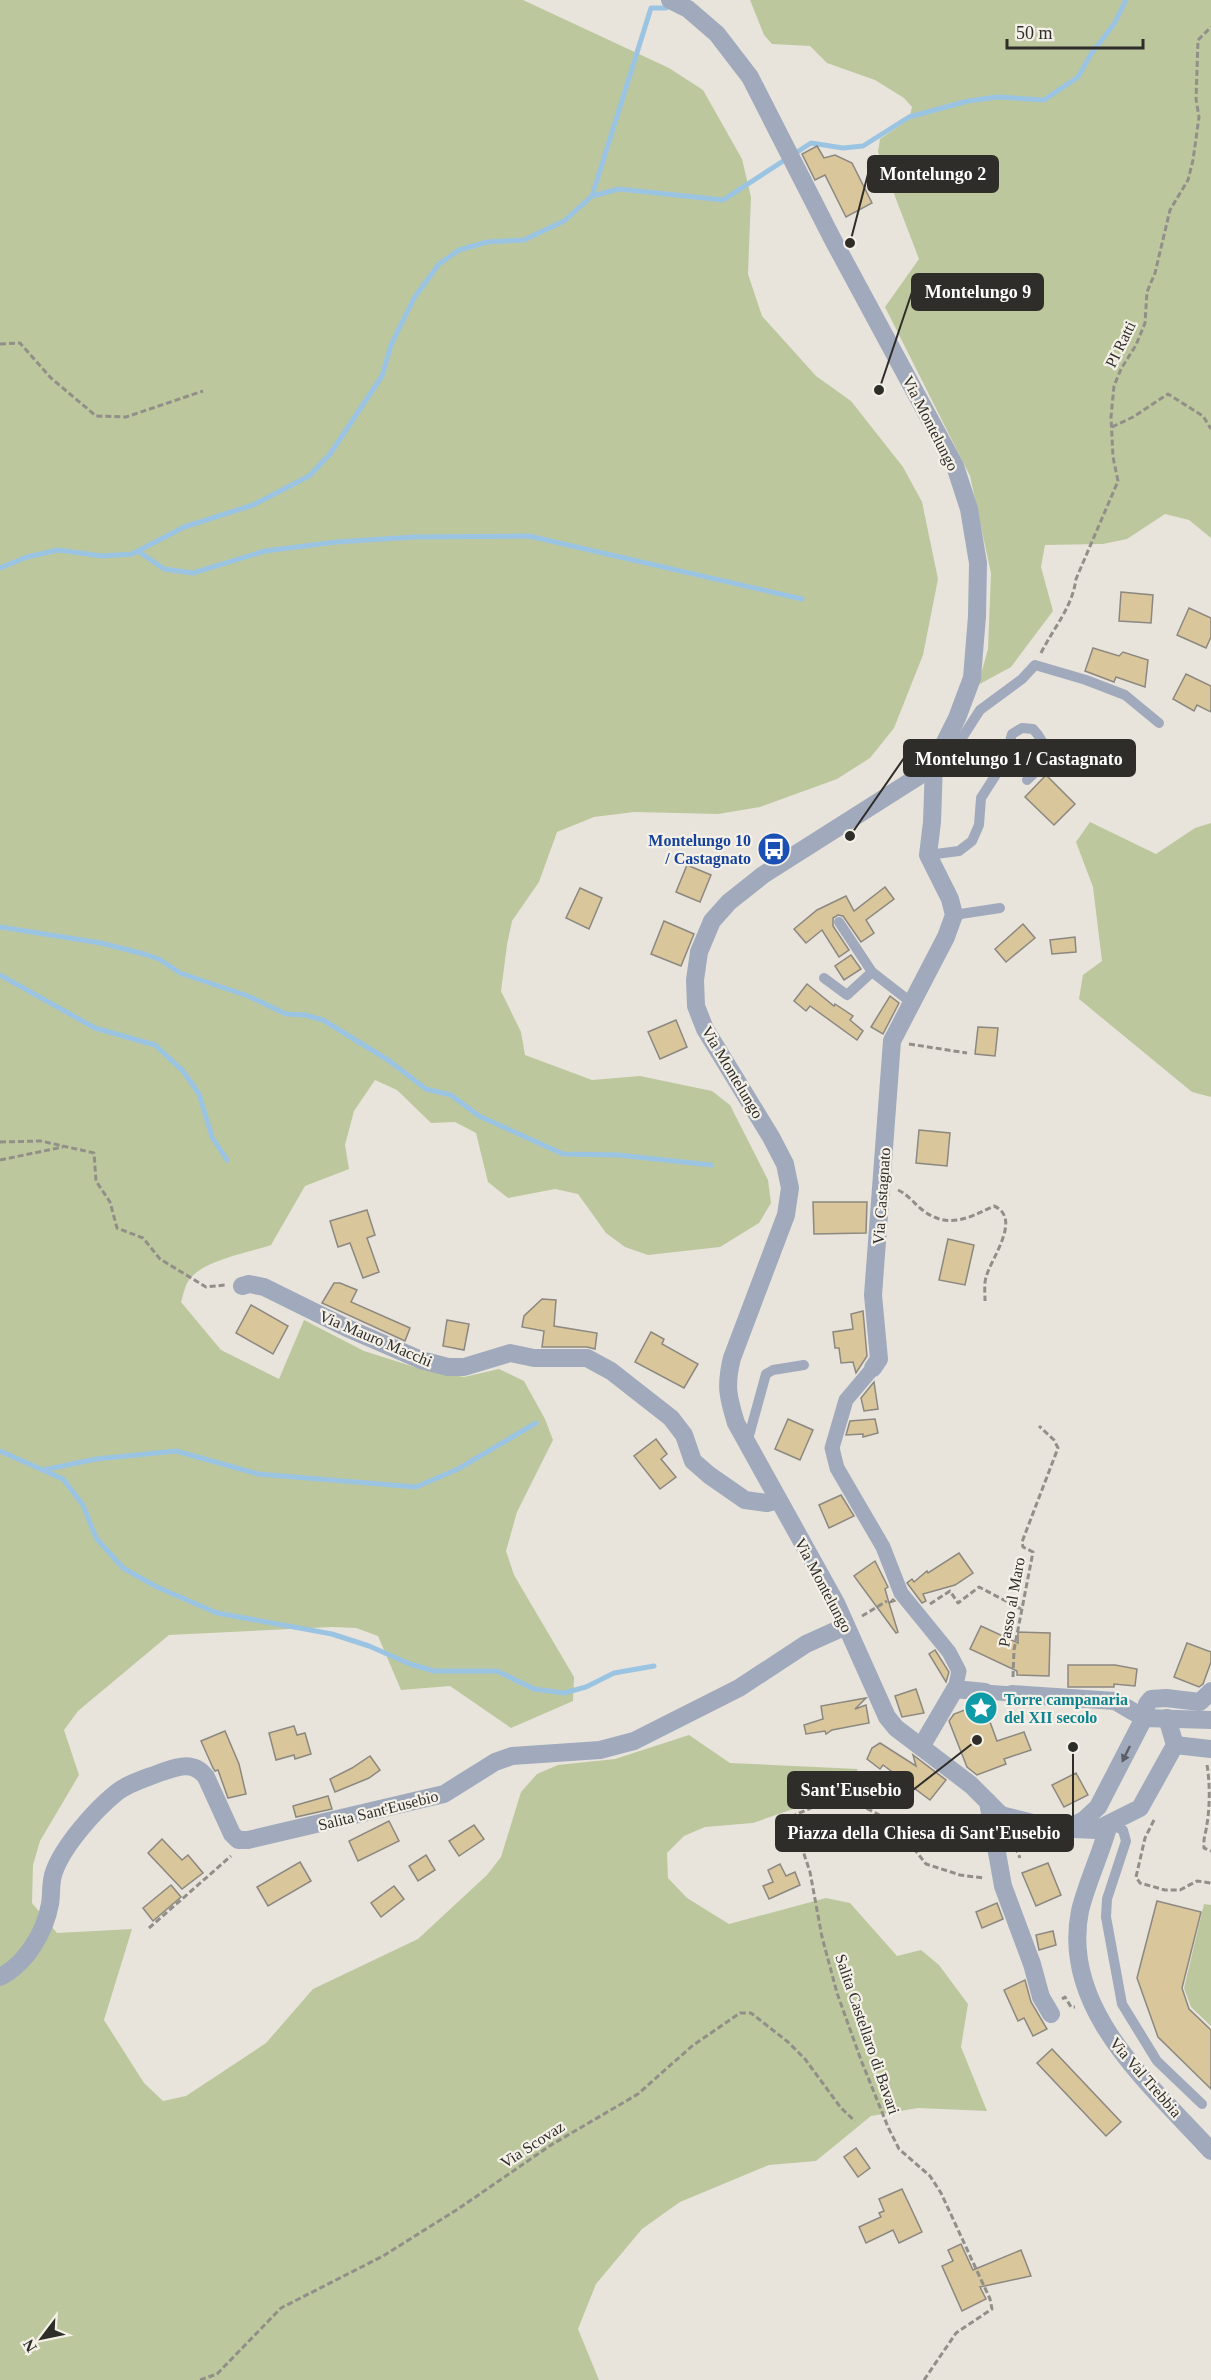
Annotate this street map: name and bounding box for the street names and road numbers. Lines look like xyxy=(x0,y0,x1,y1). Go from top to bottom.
street label: PI Ratti xyxy=(1102,318,1139,370)
street label: Via Montelungo xyxy=(898,373,962,474)
street label: Via Montelungo xyxy=(698,1023,767,1122)
street label: Via Castagnato xyxy=(870,1147,894,1245)
street label: Via Mauro Macchi xyxy=(317,1307,435,1370)
street label: Via Montelungo xyxy=(791,1535,856,1636)
street label: Passo al Maro xyxy=(995,1556,1028,1648)
street label: Salita Sant'Eusebio xyxy=(316,1787,440,1834)
street label: Salita Castellaro di Bavari xyxy=(832,1952,903,2117)
street label: Via Val Trebbia xyxy=(1106,2034,1185,2121)
street label: Via Scovaz xyxy=(497,2118,567,2171)

